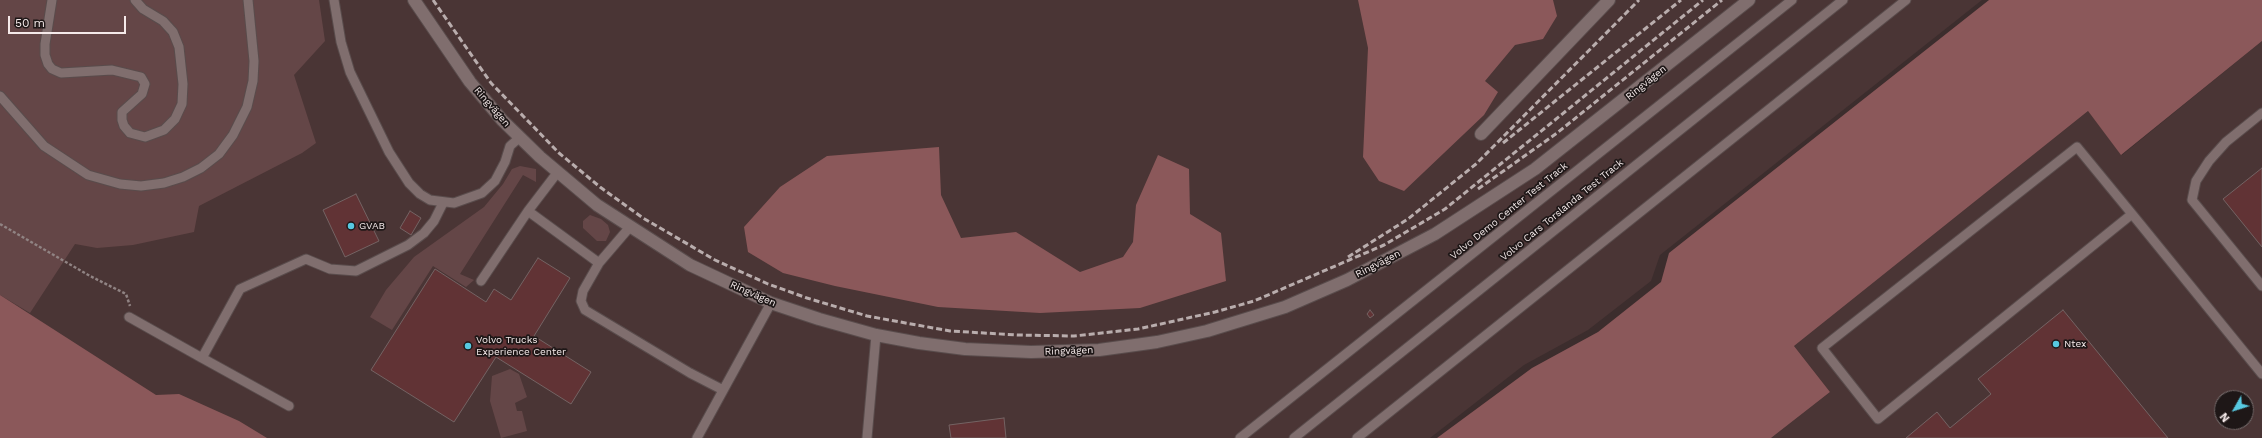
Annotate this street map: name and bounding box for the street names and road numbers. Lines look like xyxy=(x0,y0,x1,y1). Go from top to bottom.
street label: Ringvägen xyxy=(1623,63,1669,103)
street label: Ringvägen xyxy=(471,85,513,129)
street label: Volvo Cars Torslanda Test Track xyxy=(1498,157,1626,263)
street label: Volvo Demo Center Test Track xyxy=(1448,160,1570,262)
street label: Ringvägen xyxy=(1354,248,1402,280)
street label: Ringvägen xyxy=(728,279,778,309)
street label: Ringvägen xyxy=(1044,344,1094,358)

